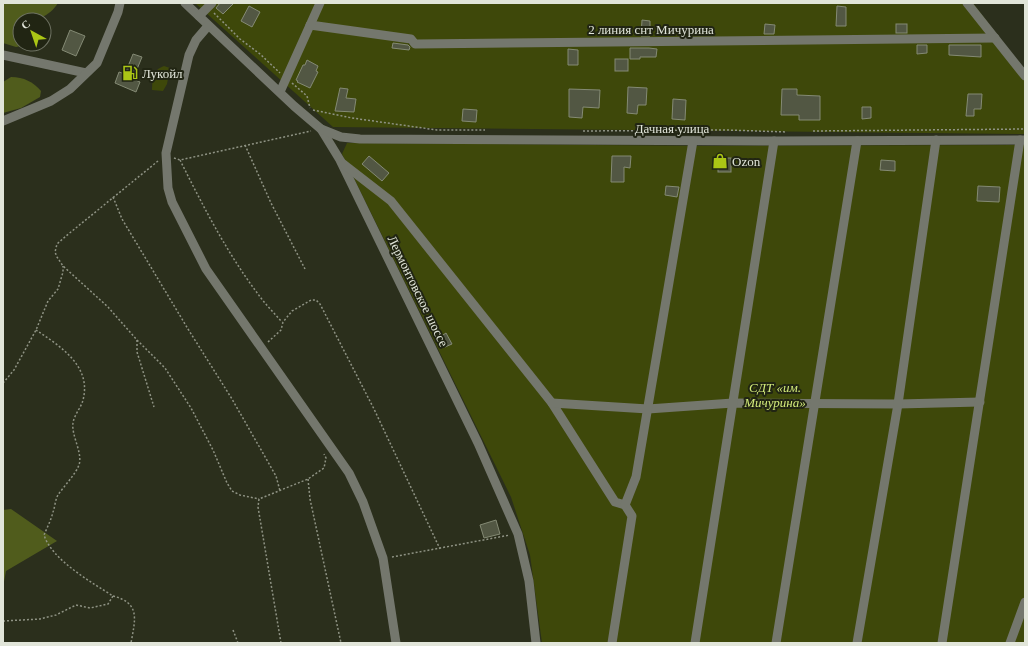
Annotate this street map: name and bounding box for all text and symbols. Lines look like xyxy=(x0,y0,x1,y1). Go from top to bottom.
north arrow xyxy=(12,12,52,52)
text: С xyxy=(19,17,33,31)
street label: 2 линия снт Мичурина xyxy=(588,22,714,37)
fuel station icon: Лукойл xyxy=(121,64,139,82)
place label: Лукойл xyxy=(142,66,183,81)
street label: Дачная улица xyxy=(635,121,710,136)
shop icon: Ozon xyxy=(711,152,729,170)
place label: Ozon xyxy=(732,154,761,169)
street label: Лермонтовское шоссе xyxy=(385,233,452,349)
park label: СДТ «им. Мичурина» xyxy=(743,380,806,410)

